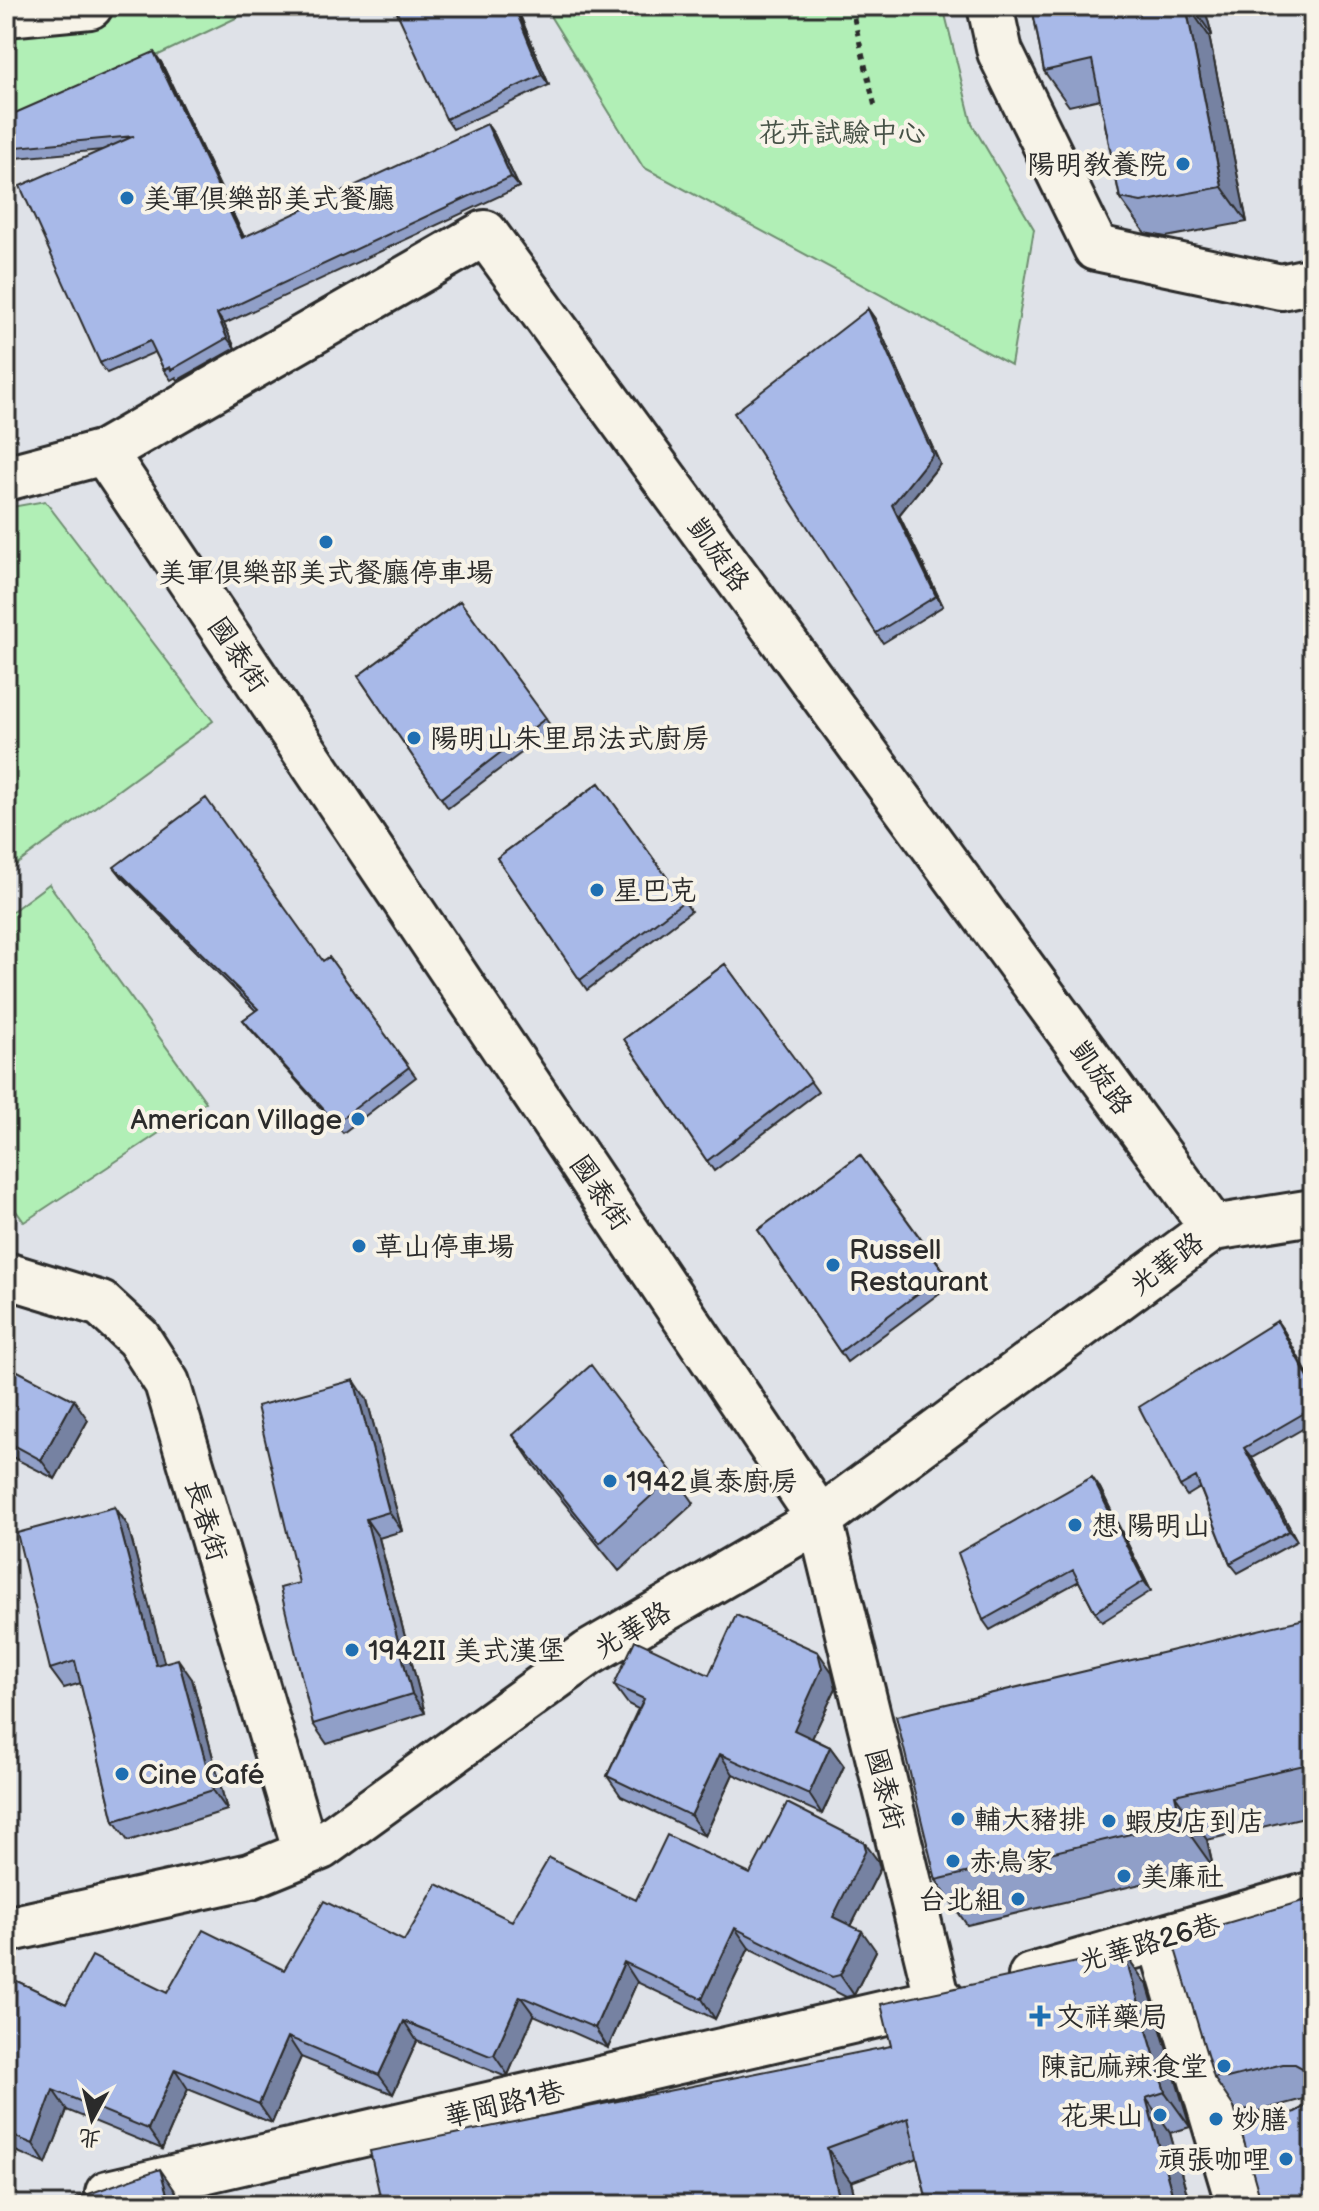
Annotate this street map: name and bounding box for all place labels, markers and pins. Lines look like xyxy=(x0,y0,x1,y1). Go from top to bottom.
place label: 陽明教養院 xyxy=(1027,149,1167,182)
marker: 陽明教養院 xyxy=(1174,155,1192,173)
place label: 美軍俱樂部美式餐廳 xyxy=(143,183,395,216)
marker: 美軍俱樂部美式餐廳 xyxy=(118,189,136,207)
marker: 美軍俱樂部美式餐廳停車場 xyxy=(317,533,335,551)
place label: 美軍俱樂部美式餐廳停車場 xyxy=(158,557,494,590)
place label: 陽明山朱里昂法式廚房 xyxy=(430,723,710,756)
marker: 陽明山朱里昂法式廚房 xyxy=(405,729,423,747)
place label: 星巴克 xyxy=(613,875,697,908)
marker: 星巴克 xyxy=(588,881,606,899)
place label: American Village xyxy=(130,1104,342,1137)
marker: American Village xyxy=(349,1110,367,1128)
place label: 草山停車場 xyxy=(375,1231,515,1264)
place label: Russell Restaurant xyxy=(849,1234,989,1299)
marker: 草山停車場 xyxy=(350,1237,368,1255)
marker: Russell Restaurant xyxy=(824,1256,842,1274)
place label: 1942真泰廚房 xyxy=(626,1466,799,1499)
marker: 1942真泰廚房 xyxy=(601,1472,619,1490)
place label: 想 陽明山 xyxy=(1091,1510,1211,1543)
marker: 想 陽明山 xyxy=(1066,1516,1084,1534)
place label: 1942II 美式漢堡 xyxy=(368,1635,566,1668)
marker: 1942II 美式漢堡 xyxy=(343,1641,361,1659)
place label: Cine Café xyxy=(138,1759,265,1792)
marker: Cine Café xyxy=(113,1765,131,1783)
place label: 輔大豬排 xyxy=(974,1804,1086,1837)
place label: 蝦皮店到店 xyxy=(1125,1806,1265,1839)
marker: 輔大豬排 xyxy=(949,1810,967,1828)
marker: 蝦皮店到店 xyxy=(1100,1812,1118,1830)
place label: 赤鳥家 xyxy=(969,1846,1053,1879)
marker: 赤鳥家 xyxy=(944,1852,962,1870)
place label: 美廉社 xyxy=(1140,1861,1224,1894)
marker: 美廉社 xyxy=(1115,1867,1133,1885)
place label: 台北組 xyxy=(918,1884,1002,1917)
marker: 台北組 xyxy=(1009,1890,1027,1908)
place label: 文祥藥局 xyxy=(1056,2001,1168,2034)
marker: 文祥藥局 xyxy=(1031,2007,1049,2025)
place label: 陳記麻辣食堂 xyxy=(1040,2051,1208,2084)
marker: 陳記麻辣食堂 xyxy=(1215,2057,1233,2075)
place label: 花果山 xyxy=(1060,2100,1144,2133)
place label: 妙膳 xyxy=(1232,2104,1288,2137)
marker: 花果山 xyxy=(1151,2106,1169,2124)
marker: 妙膳 xyxy=(1207,2110,1225,2128)
place label: 頑張咖哩 xyxy=(1158,2144,1270,2177)
marker: 頑張咖哩 xyxy=(1277,2150,1295,2168)

